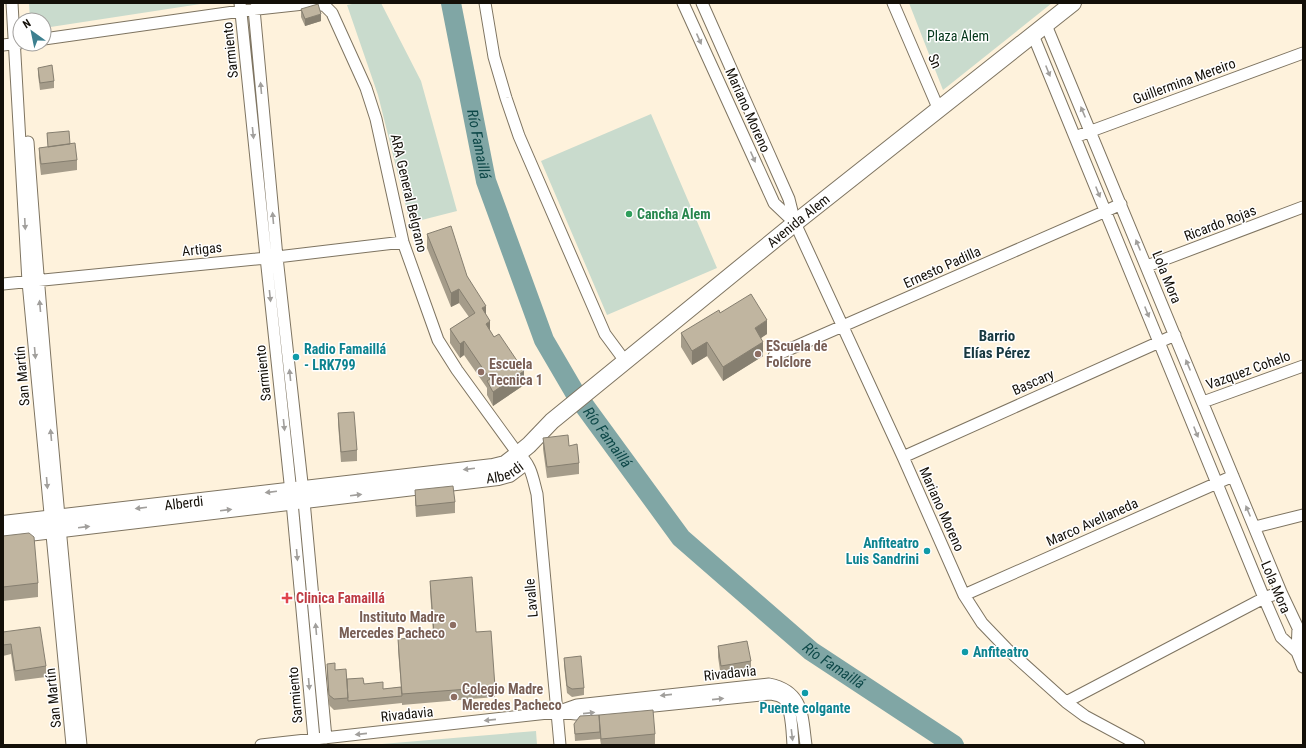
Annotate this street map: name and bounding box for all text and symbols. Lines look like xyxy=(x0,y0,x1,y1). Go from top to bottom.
north arrow xyxy=(12,12,52,52)
text: N xyxy=(20,17,33,31)
street label: Sarmiento xyxy=(219,21,241,79)
park label: Plaza Alem xyxy=(927,28,989,44)
one-way arrow xyxy=(696,33,702,44)
street label: Sn xyxy=(925,51,945,71)
street label: Guillermina Mereiro xyxy=(1130,55,1238,107)
street label: Mariano Moreno xyxy=(722,65,774,155)
one-way arrow xyxy=(1046,66,1052,78)
one-way arrow xyxy=(258,82,265,94)
one-way arrow xyxy=(1079,106,1085,118)
water label: Río Famaillá xyxy=(463,108,495,182)
one-way arrow xyxy=(250,127,256,139)
street label: ARA General Belgrano xyxy=(388,132,430,254)
one-way arrow xyxy=(750,151,756,163)
one-way arrow xyxy=(1095,186,1101,198)
street label: Avenida Alem xyxy=(764,191,833,251)
street label: Ricardo Rojas xyxy=(1182,202,1258,244)
place label: Cancha Alem xyxy=(637,206,711,222)
marker: Cancha Alem xyxy=(624,209,634,219)
one-way arrow xyxy=(270,212,277,224)
one-way arrow xyxy=(21,218,28,230)
street label: Artigas xyxy=(181,239,223,259)
one-way arrow xyxy=(1135,240,1141,251)
street label: Ernesto Padilla xyxy=(901,243,983,291)
street label: Lola Mora xyxy=(1149,248,1185,306)
one-way arrow xyxy=(267,290,273,302)
one-way arrow xyxy=(36,300,43,312)
one-way arrow xyxy=(1144,306,1150,317)
district label: Barrio Elías Pérez xyxy=(964,327,1031,362)
place label: EScuela de Folclore xyxy=(766,338,828,370)
place label: Radio Famaillá - LRK799 xyxy=(304,341,387,373)
street label: Sarmiento xyxy=(252,344,274,402)
street label: San Martín xyxy=(11,345,33,407)
one-way arrow xyxy=(31,347,38,359)
street label: Vazquez Cohelo xyxy=(1204,347,1292,393)
marker: EScuela de Folclore xyxy=(753,349,763,359)
marker: Radio Famaillá - LRK799 xyxy=(291,352,301,362)
place label: Escuela Tecnica 1 xyxy=(489,356,543,388)
one-way arrow xyxy=(1184,359,1190,371)
street label: Bascary xyxy=(1010,366,1057,398)
marker: Escuela Tecnica 1 xyxy=(476,367,486,377)
one-way arrow xyxy=(287,369,293,381)
water label: Río Famaillá xyxy=(579,404,636,472)
one-way arrow xyxy=(281,419,287,432)
one-way arrow xyxy=(1194,427,1200,439)
one-way arrow xyxy=(48,429,54,441)
street label: Alberdi xyxy=(485,458,526,486)
street label: Mariano Moreno xyxy=(916,464,968,554)
one-way arrow xyxy=(463,466,475,473)
one-way arrow xyxy=(43,477,50,489)
one-way arrow xyxy=(265,489,277,496)
one-way arrow xyxy=(350,491,362,498)
street label: Alberdi xyxy=(163,493,204,513)
street label: Marco Avellaneda xyxy=(1044,495,1140,549)
one-way arrow xyxy=(135,504,148,511)
one-way arrow xyxy=(1245,505,1251,517)
one-way arrow xyxy=(220,507,233,513)
one-way arrow xyxy=(77,524,90,530)
place label: Anfiteatro Luis Sandrini xyxy=(846,535,919,567)
marker: Anfiteatro Luis Sandrini xyxy=(922,546,932,556)
one-way arrow xyxy=(294,549,301,561)
street label: Lola Mora xyxy=(1258,559,1294,615)
street label: Lavalle xyxy=(521,578,541,618)
place label: Clinica Famaillá xyxy=(296,590,385,606)
marker: Clinica Famaillá xyxy=(281,592,293,604)
place label: Instituto Madre Mercedes Pacheco xyxy=(339,609,445,641)
marker: Instituto Madre Mercedes Pacheco xyxy=(448,620,458,630)
one-way arrow xyxy=(313,623,320,635)
water label: Río Famaillá xyxy=(799,639,869,693)
place label: Anfiteatro xyxy=(973,644,1029,660)
marker: Anfiteatro xyxy=(960,647,970,657)
street label: Rivadavia xyxy=(703,662,757,684)
street label: Sarmiento xyxy=(285,666,305,724)
street label: San Martín xyxy=(42,667,64,729)
one-way arrow xyxy=(305,678,312,690)
place label: Colegio Madre Meredes Pacheco xyxy=(462,681,562,713)
marker: Puente colgante xyxy=(800,688,810,698)
marker: Colegio Madre Meredes Pacheco xyxy=(449,692,459,702)
one-way arrow xyxy=(660,692,672,699)
one-way arrow xyxy=(712,696,724,702)
place label: Puente colgante xyxy=(759,700,851,716)
street label: Rivadavia xyxy=(380,703,434,725)
one-way arrow xyxy=(583,710,595,716)
one-way arrow xyxy=(484,717,496,723)
one-way arrow xyxy=(789,728,795,741)
one-way arrow xyxy=(355,731,367,737)

